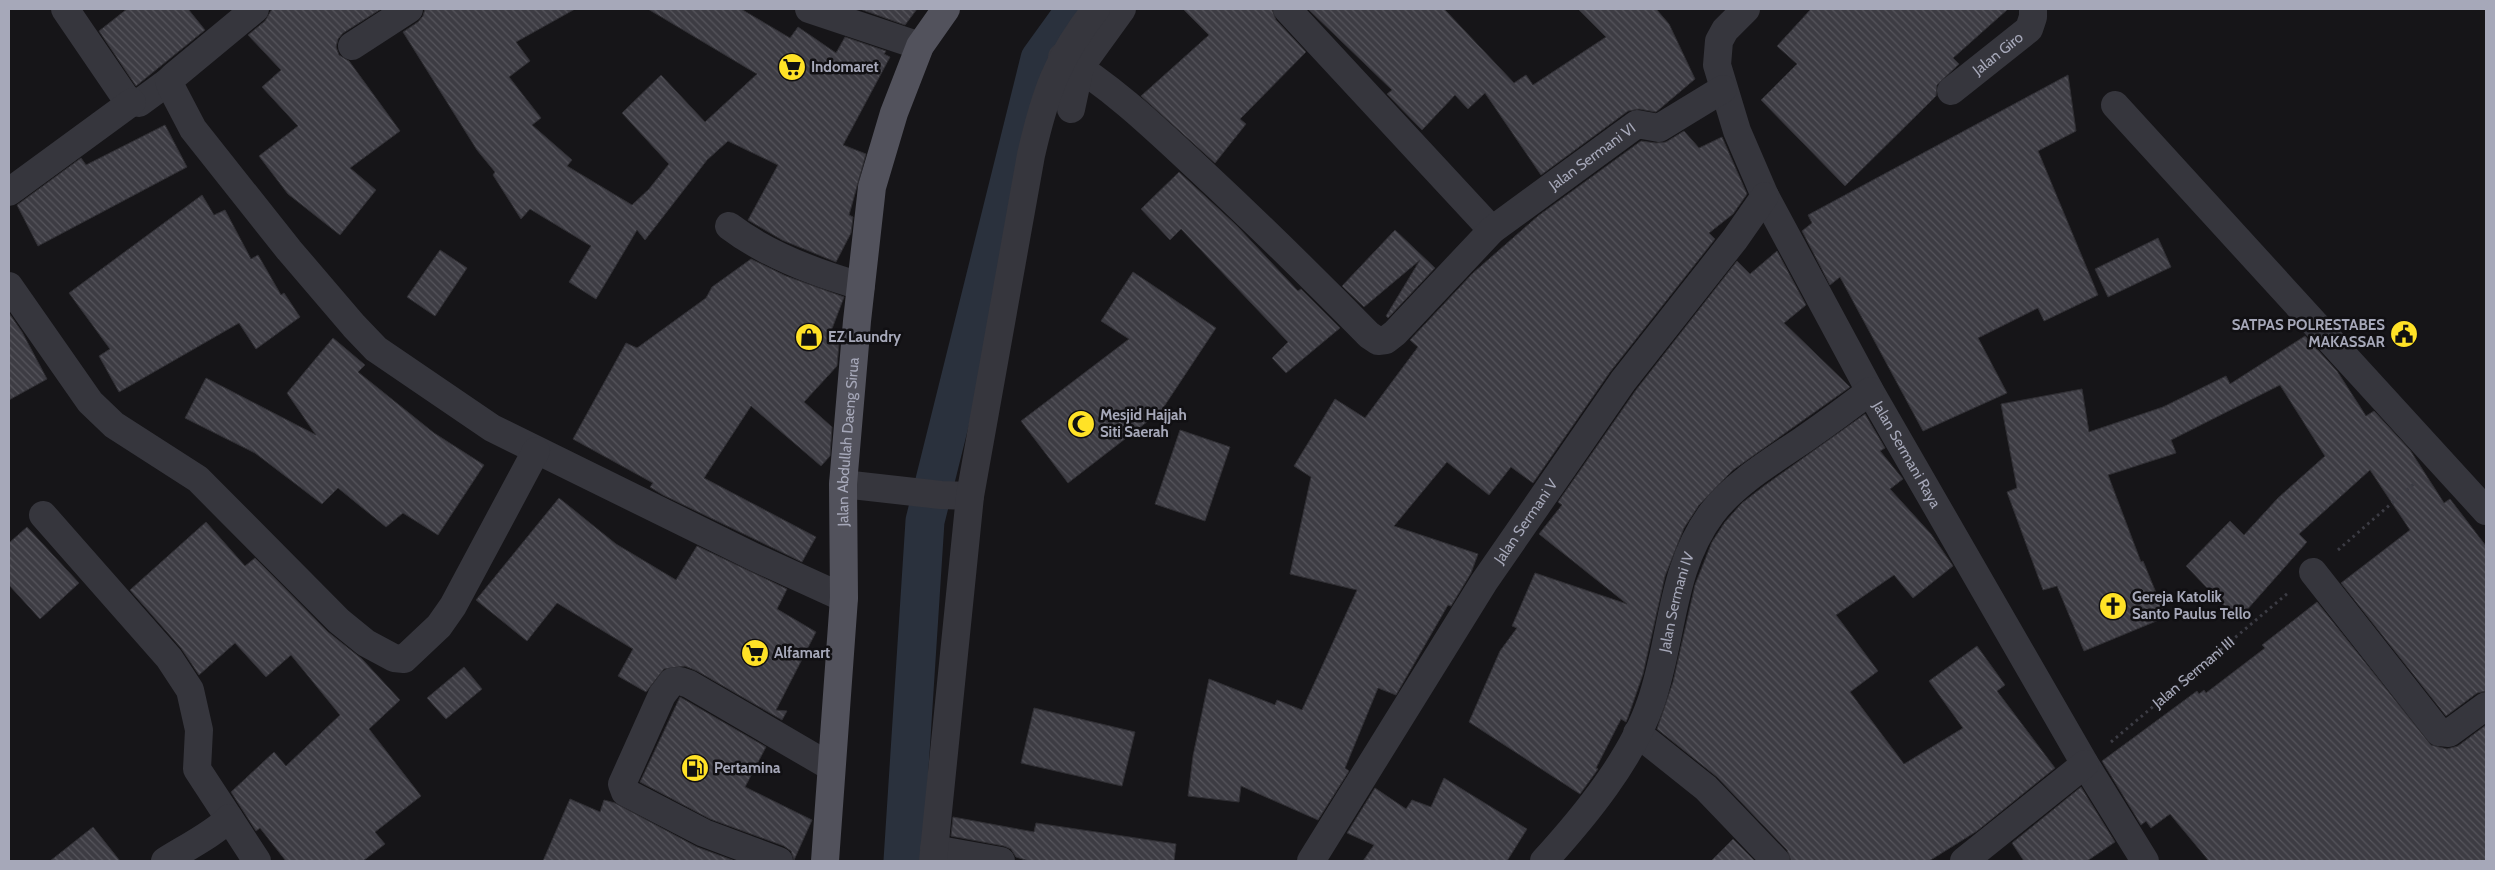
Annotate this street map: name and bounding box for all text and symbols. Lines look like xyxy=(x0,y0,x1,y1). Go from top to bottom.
street label: Jalan Giro xyxy=(1968,28,2027,80)
supermarket icon: Indomaret xyxy=(777,52,807,82)
place label: Indomaret xyxy=(811,58,879,76)
street label: Jalan Sermani VI xyxy=(1545,119,1639,195)
place label: SATPAS POLRESTABES MAKASSAR xyxy=(2232,316,2386,351)
public building icon: SATPAS POLRESTABES MAKASSAR xyxy=(2389,319,2419,349)
shop icon: EZ Laundry xyxy=(794,322,824,352)
place label: EZ Laundry xyxy=(828,328,902,346)
street label: Jalan Abdullah Daeng Sirua xyxy=(834,356,863,528)
street label: Jalan Sermani Raya xyxy=(1868,397,1945,512)
place label: Mesjid Hajjah Siti Saerah xyxy=(1100,406,1187,441)
mosque icon: Mesjid Hajjah Siti Saerah xyxy=(1066,409,1096,439)
street label: Jalan Sermani V xyxy=(1490,475,1562,568)
street label: Jalan Sermani IV xyxy=(1655,549,1698,655)
place label: Gereja Katolik Santo Paulus Tello xyxy=(2132,588,2252,623)
church icon: Gereja Katolik Santo Paulus Tello xyxy=(2098,591,2128,621)
street label: Jalan Sermani III xyxy=(2148,633,2238,713)
supermarket icon: Alfamart xyxy=(740,638,770,668)
place label: Alfamart xyxy=(774,644,830,662)
fuel station icon: Pertamina xyxy=(680,753,710,783)
place label: Pertamina xyxy=(714,759,781,777)

